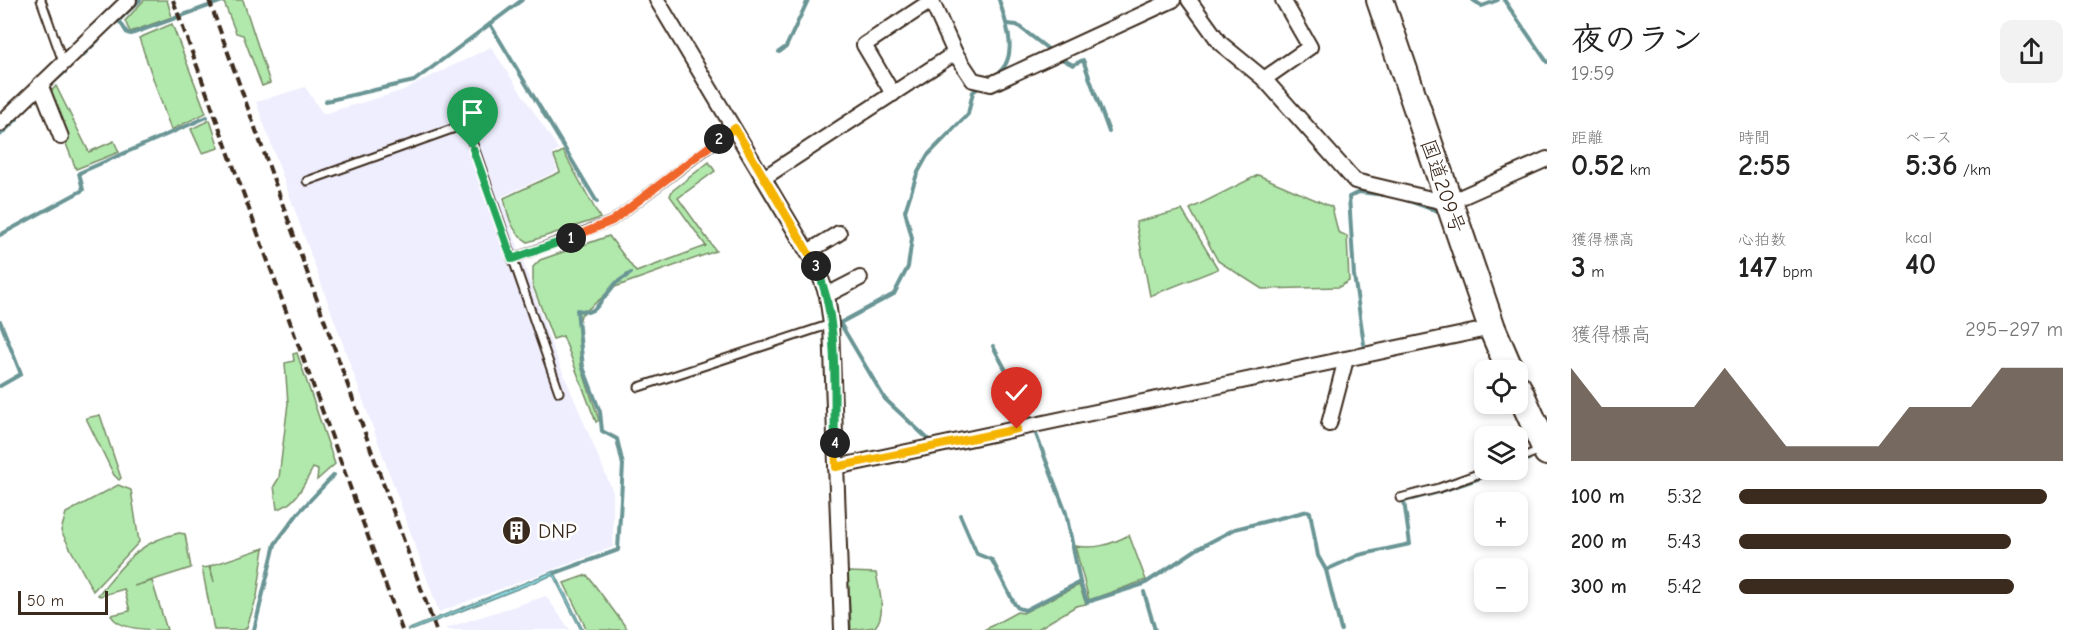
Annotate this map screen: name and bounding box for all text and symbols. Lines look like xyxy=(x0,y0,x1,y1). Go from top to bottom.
text: 夜のラン xyxy=(1571,20,1703,58)
button: share xyxy=(2000,20,2063,83)
text: 19:59 xyxy=(1571,62,1615,85)
pin xyxy=(447,87,498,149)
icon: arrive xyxy=(456,96,489,129)
pin: 2 xyxy=(704,124,734,154)
text: 距離 xyxy=(1571,129,1603,147)
text: 時間 xyxy=(1738,129,1770,147)
text: ペース xyxy=(1905,129,1952,147)
text: 2 xyxy=(715,130,723,148)
street label: 国道209号 xyxy=(1416,136,1470,236)
text: 0.52 xyxy=(1571,148,1624,183)
text: 2:55 xyxy=(1738,148,1791,183)
text: 5:36 xyxy=(1905,148,1958,183)
text: km xyxy=(1624,161,1651,179)
text: /km xyxy=(1958,161,1991,179)
pin: 1 xyxy=(556,223,586,253)
text: 1 xyxy=(568,229,574,247)
text: kcal xyxy=(1905,229,1932,247)
text: 獲得標高 xyxy=(1571,231,1635,249)
text: 心拍数 xyxy=(1738,231,1786,249)
text: 40 xyxy=(1905,247,1936,282)
text: 3 xyxy=(1571,250,1586,285)
text: 147 xyxy=(1738,250,1777,285)
pin: 3 xyxy=(801,251,831,281)
text: 3 xyxy=(812,257,820,275)
text: m xyxy=(1586,263,1604,281)
text: bpm xyxy=(1777,263,1813,281)
text: 295–297 m xyxy=(1965,318,2063,341)
text: 獲得標高 xyxy=(1571,323,1651,346)
map controls xyxy=(1474,360,1528,612)
button: locate xyxy=(1474,360,1528,414)
pin xyxy=(991,367,1042,429)
icon: check xyxy=(1000,376,1033,409)
button: layers xyxy=(1474,426,1528,480)
pin: 4 xyxy=(820,428,850,458)
text: 4 xyxy=(831,434,839,452)
text: 100 m xyxy=(1571,485,1625,508)
text: 5:32 xyxy=(1667,485,1702,508)
button: + xyxy=(1474,492,1528,546)
building icon: DNP xyxy=(501,515,533,547)
place label: DNP xyxy=(538,519,577,543)
text: 200 m xyxy=(1571,530,1627,553)
text: 5:43 xyxy=(1667,530,1701,553)
button: − xyxy=(1474,558,1528,612)
text: 300 m xyxy=(1571,575,1627,598)
text: 5:42 xyxy=(1667,575,1702,598)
scale bar xyxy=(18,588,108,616)
text: 50 m xyxy=(27,592,64,610)

